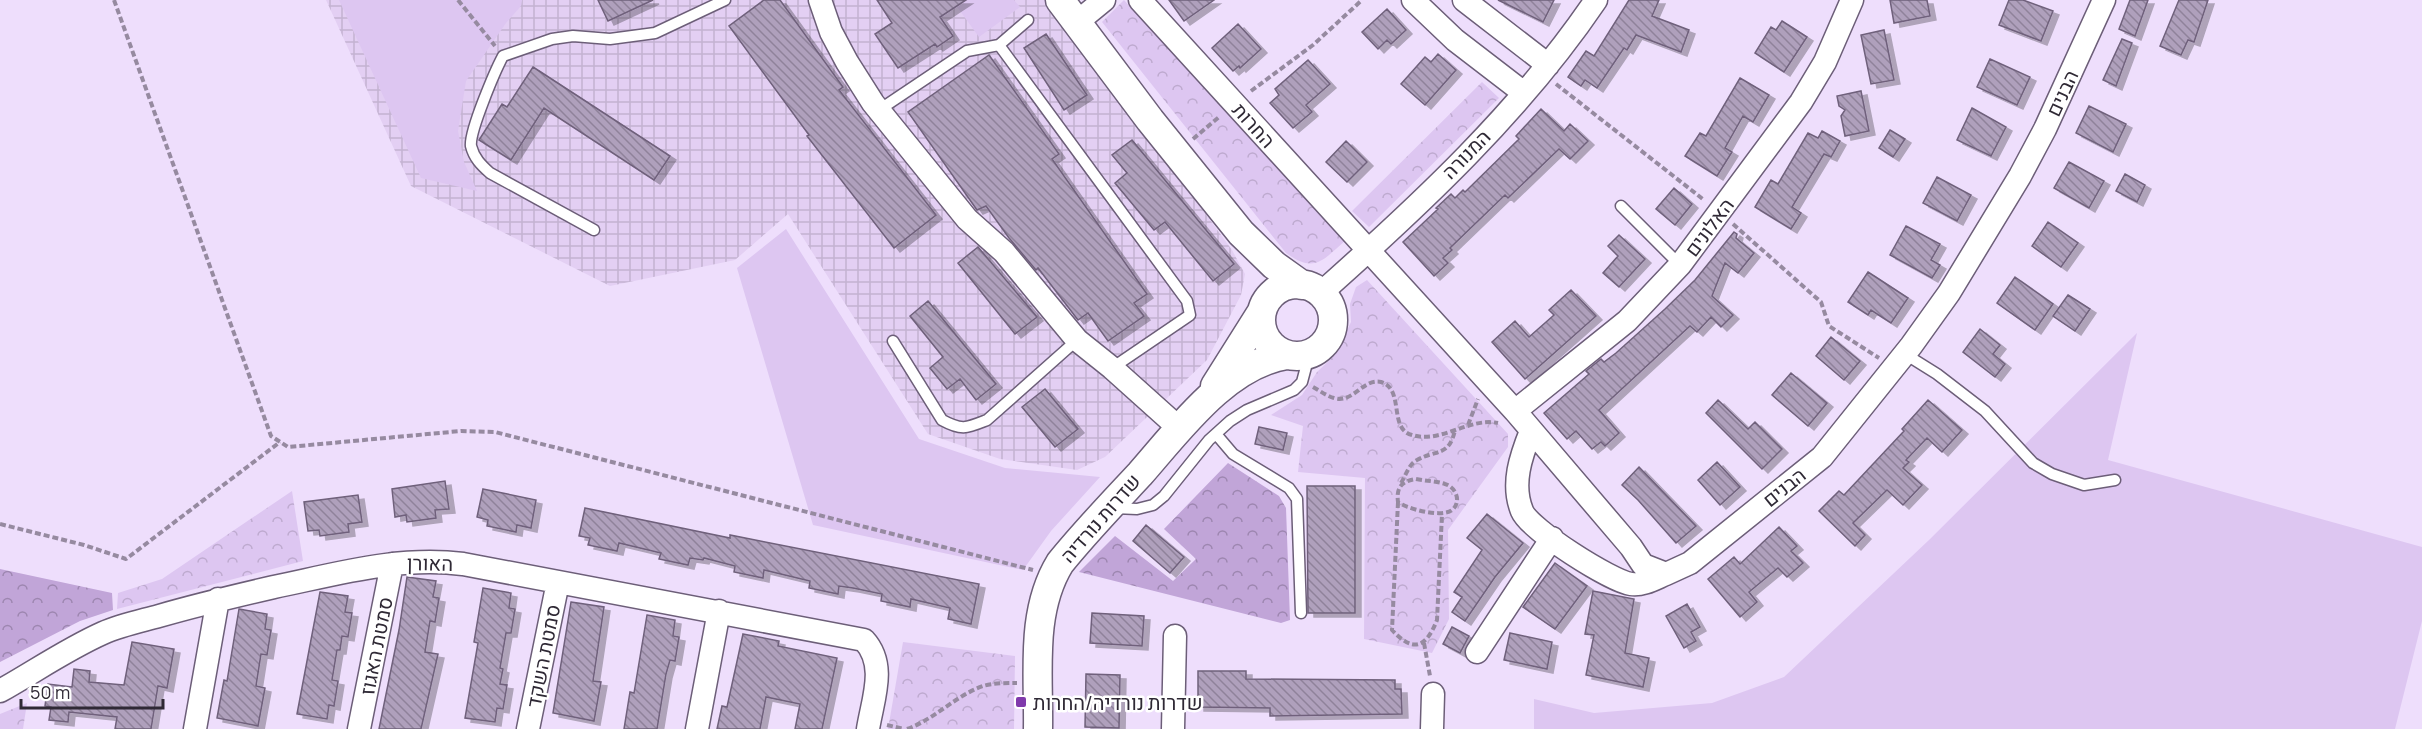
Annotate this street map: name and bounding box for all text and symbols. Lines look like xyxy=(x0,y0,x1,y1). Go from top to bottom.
street label: הבנים xyxy=(2040,65,2084,121)
street label: החרות xyxy=(1227,97,1281,153)
street label: המנורה xyxy=(1436,123,1496,185)
street label: האלונים xyxy=(1678,192,1740,262)
street label: הבנים xyxy=(1757,461,1811,513)
street label: שדרות נורדיה xyxy=(1054,468,1146,568)
street label: האורן xyxy=(407,549,453,577)
street label: סמטת האגוז xyxy=(353,595,399,697)
street label: סמטת השקד xyxy=(520,602,566,710)
scale bar xyxy=(21,672,164,710)
text: 50 m xyxy=(30,680,70,704)
place label: שדרות נורדיה/החרות xyxy=(1033,689,1203,716)
marker: שדרות נורדיה/החרות xyxy=(1014,695,1028,709)

